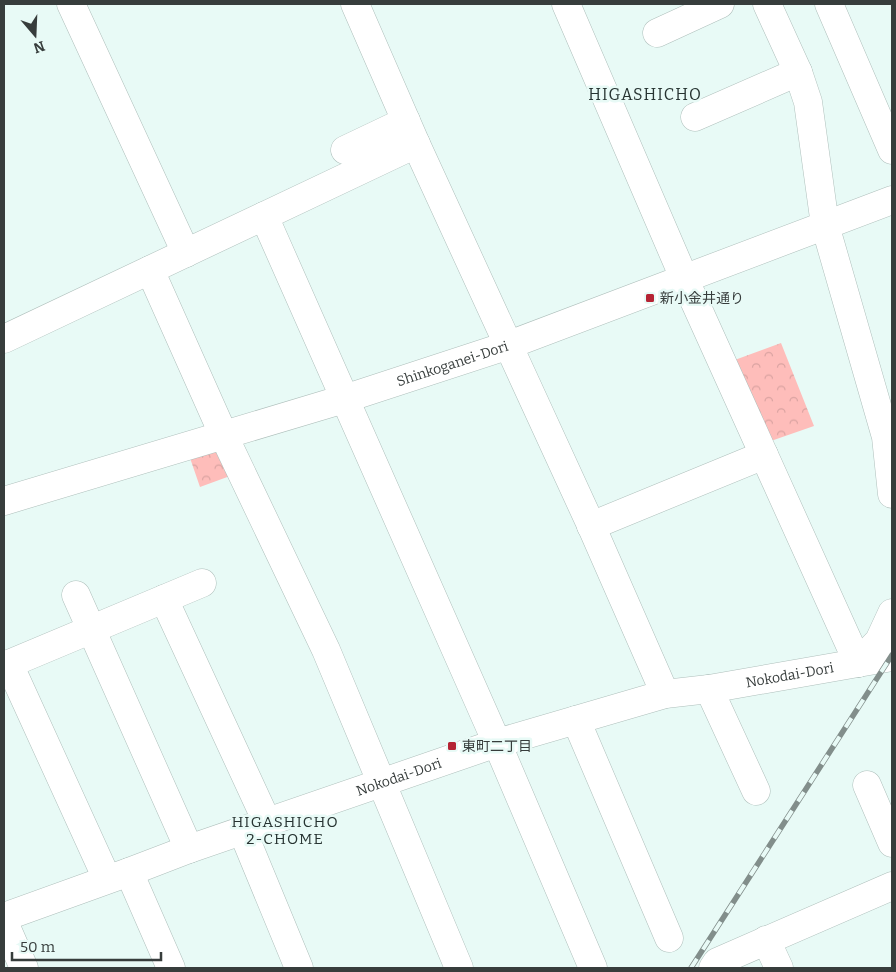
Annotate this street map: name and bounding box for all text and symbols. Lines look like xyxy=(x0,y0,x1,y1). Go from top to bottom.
north arrow xyxy=(10,10,60,60)
text: N xyxy=(31,37,47,57)
district label: HIGASHICHO xyxy=(588,85,702,104)
place label: 新小金井通り xyxy=(660,290,744,307)
marker: 新小金井通り xyxy=(644,292,656,304)
street label: Shinkoganei-Dori xyxy=(395,338,510,390)
street label: Nokodai-Dori xyxy=(744,659,835,691)
place label: 東町二丁目 xyxy=(462,738,532,755)
marker: 東町二丁目 xyxy=(446,740,458,752)
street label: Nokodai-Dori xyxy=(354,755,444,800)
district label: HIGASHICHO 2-CHOME xyxy=(231,813,339,848)
scale bar xyxy=(12,930,161,962)
text: 50 m xyxy=(20,938,56,956)

